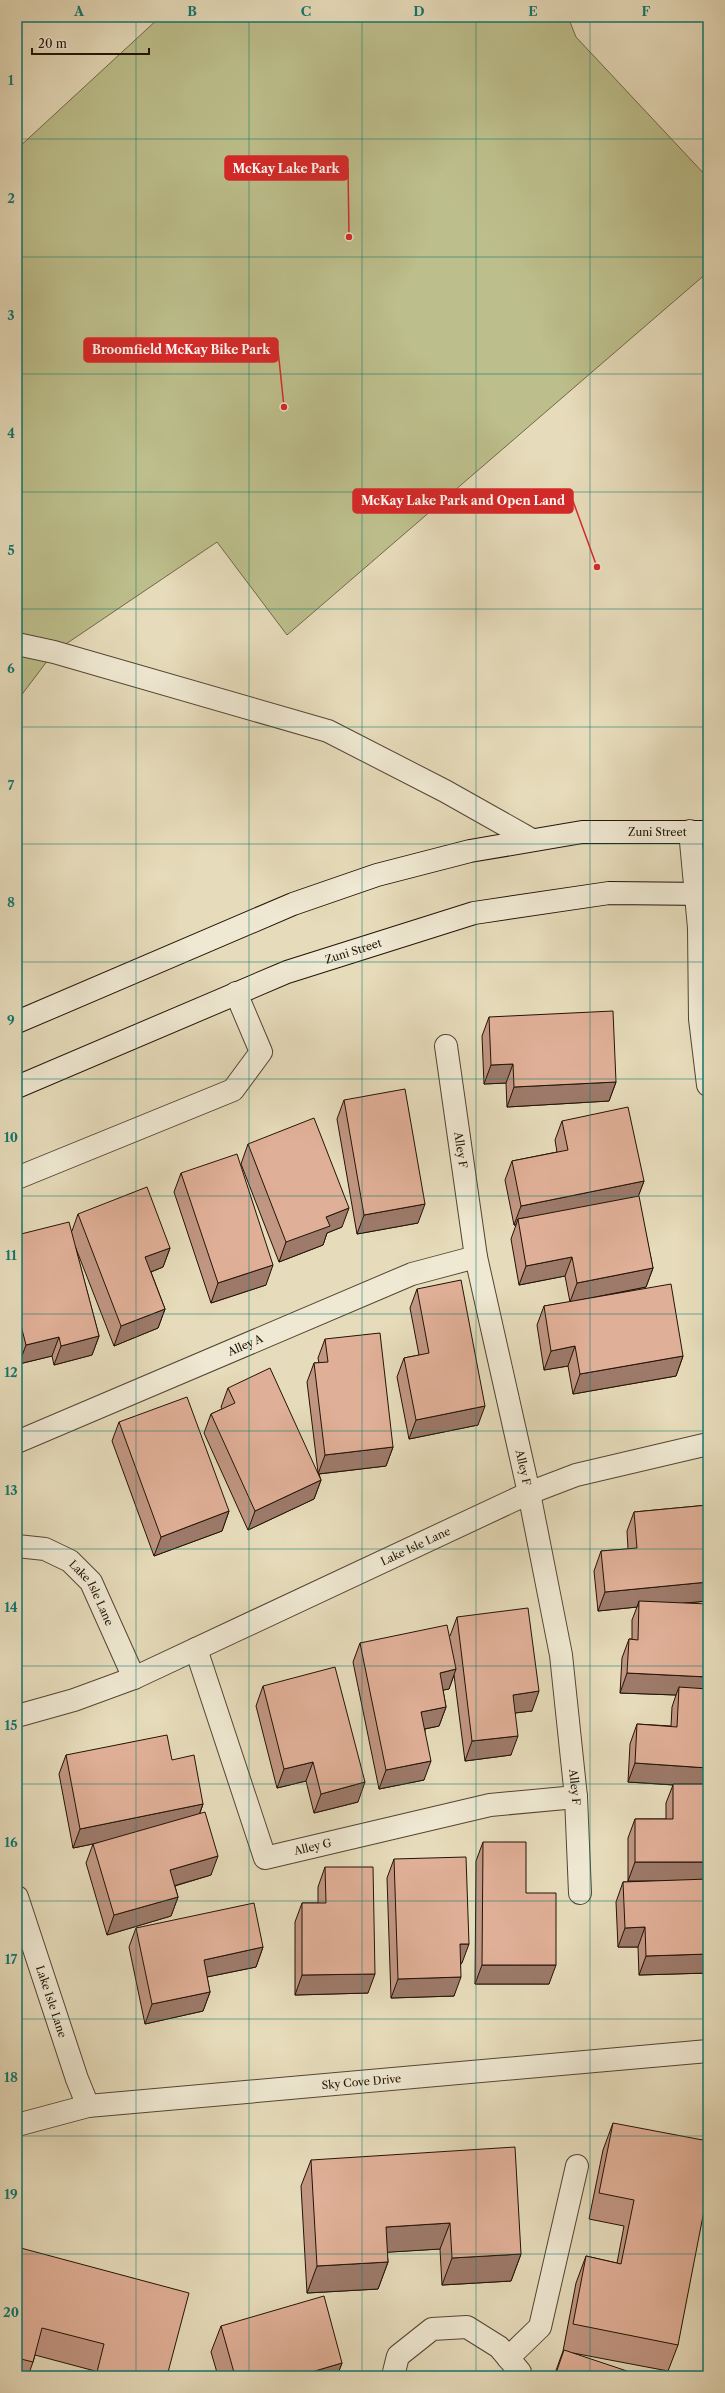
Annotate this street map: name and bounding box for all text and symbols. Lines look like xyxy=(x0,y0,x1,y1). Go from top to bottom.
text: A xyxy=(73,3,85,19)
text: B xyxy=(187,3,197,19)
text: C xyxy=(301,3,311,19)
text: D xyxy=(413,3,425,19)
text: E xyxy=(528,3,538,19)
text: F xyxy=(642,3,651,19)
scale bar xyxy=(32,30,149,56)
text: 20 m xyxy=(38,36,67,51)
text: 1 xyxy=(8,72,14,88)
callout: McKay Lake Park xyxy=(225,156,348,180)
text: McKay Lake Park xyxy=(233,161,341,176)
text: 2 xyxy=(7,190,15,206)
text: 3 xyxy=(7,307,15,323)
callout: Broomfield McKay Bike Park xyxy=(84,338,278,362)
text: Broomfield McKay Bike Park xyxy=(92,342,271,357)
text: 4 xyxy=(7,425,15,441)
callout: McKay Lake Park and Open Land xyxy=(353,489,573,513)
text: McKay Lake Park and Open Land xyxy=(361,493,565,508)
text: 5 xyxy=(7,542,15,558)
text: 6 xyxy=(7,660,15,676)
text: 7 xyxy=(8,777,15,793)
street label: Zuni Street xyxy=(628,825,687,839)
text: 8 xyxy=(7,894,15,910)
street label: Zuni Street xyxy=(323,936,383,967)
text: 9 xyxy=(7,1012,15,1028)
text: 10 xyxy=(4,1129,18,1145)
street label: Alley F xyxy=(451,1130,470,1169)
text: 11 xyxy=(5,1247,17,1263)
street label: Alley A xyxy=(224,1331,266,1359)
text: 12 xyxy=(4,1364,18,1380)
street label: Alley F xyxy=(512,1447,534,1487)
text: 13 xyxy=(4,1482,18,1498)
street label: Lake Isle Lane xyxy=(378,1524,453,1568)
street label: Lake Isle Lane xyxy=(66,1557,117,1628)
text: 14 xyxy=(4,1599,18,1615)
text: 15 xyxy=(4,1717,18,1733)
street label: Alley F xyxy=(566,1767,583,1806)
text: 16 xyxy=(4,1834,18,1850)
street label: Alley G xyxy=(291,1836,333,1858)
text: 17 xyxy=(5,1951,18,1967)
street label: Lake Isle Lane xyxy=(33,1963,70,2039)
text: 18 xyxy=(4,2069,18,2085)
street label: Sky Cove Drive xyxy=(321,2071,402,2092)
text: 19 xyxy=(4,2186,18,2202)
text: 20 xyxy=(3,2304,19,2320)

